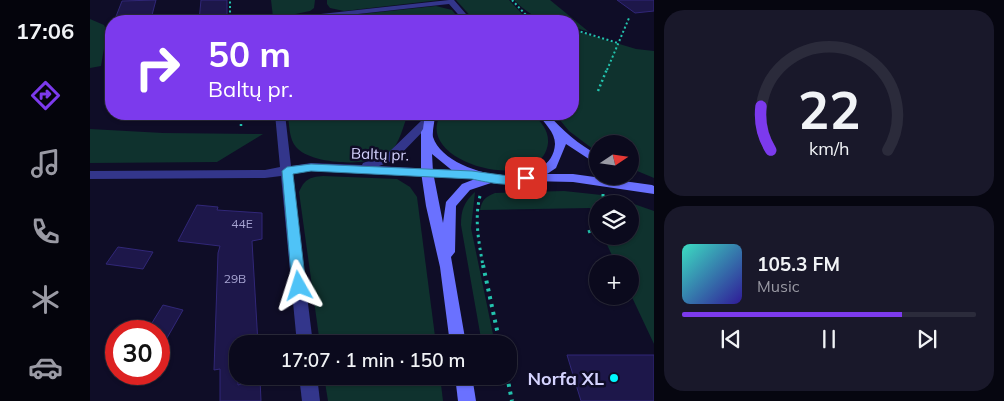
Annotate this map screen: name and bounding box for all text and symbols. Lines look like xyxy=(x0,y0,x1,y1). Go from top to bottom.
text: 17:06 xyxy=(16,17,74,45)
text: 50 m xyxy=(208,32,291,76)
icon: right xyxy=(125,35,190,100)
text: Baltų pr. xyxy=(208,75,293,103)
text: 22 xyxy=(798,77,860,142)
icon: directions xyxy=(28,78,63,113)
north arrow xyxy=(589,135,639,185)
map controls xyxy=(589,135,639,305)
text: km/h xyxy=(809,137,849,159)
street label: Baltų pr. xyxy=(351,143,409,165)
icon: music xyxy=(28,146,63,181)
pin xyxy=(505,157,547,199)
icon: arrive xyxy=(512,164,540,192)
button: layers xyxy=(589,195,639,245)
icon: phone xyxy=(28,214,63,249)
house number: 44E xyxy=(231,216,253,231)
text: 105.3 FM xyxy=(757,252,840,276)
button: + xyxy=(589,255,639,305)
position arrow xyxy=(272,259,324,311)
house number: 29B xyxy=(224,271,246,286)
text: Music xyxy=(757,276,800,296)
icon: climate xyxy=(28,282,63,317)
speed limit sign: 30 xyxy=(105,320,170,385)
icon: previous xyxy=(717,325,745,353)
icon: pause xyxy=(815,325,843,353)
icon: next xyxy=(913,325,941,353)
text: 17:07 · 1 min · 150 m xyxy=(280,348,466,372)
icon: car xyxy=(28,350,63,385)
place label: Norfa XL xyxy=(527,367,604,390)
marker: Norfa XL xyxy=(608,372,620,384)

